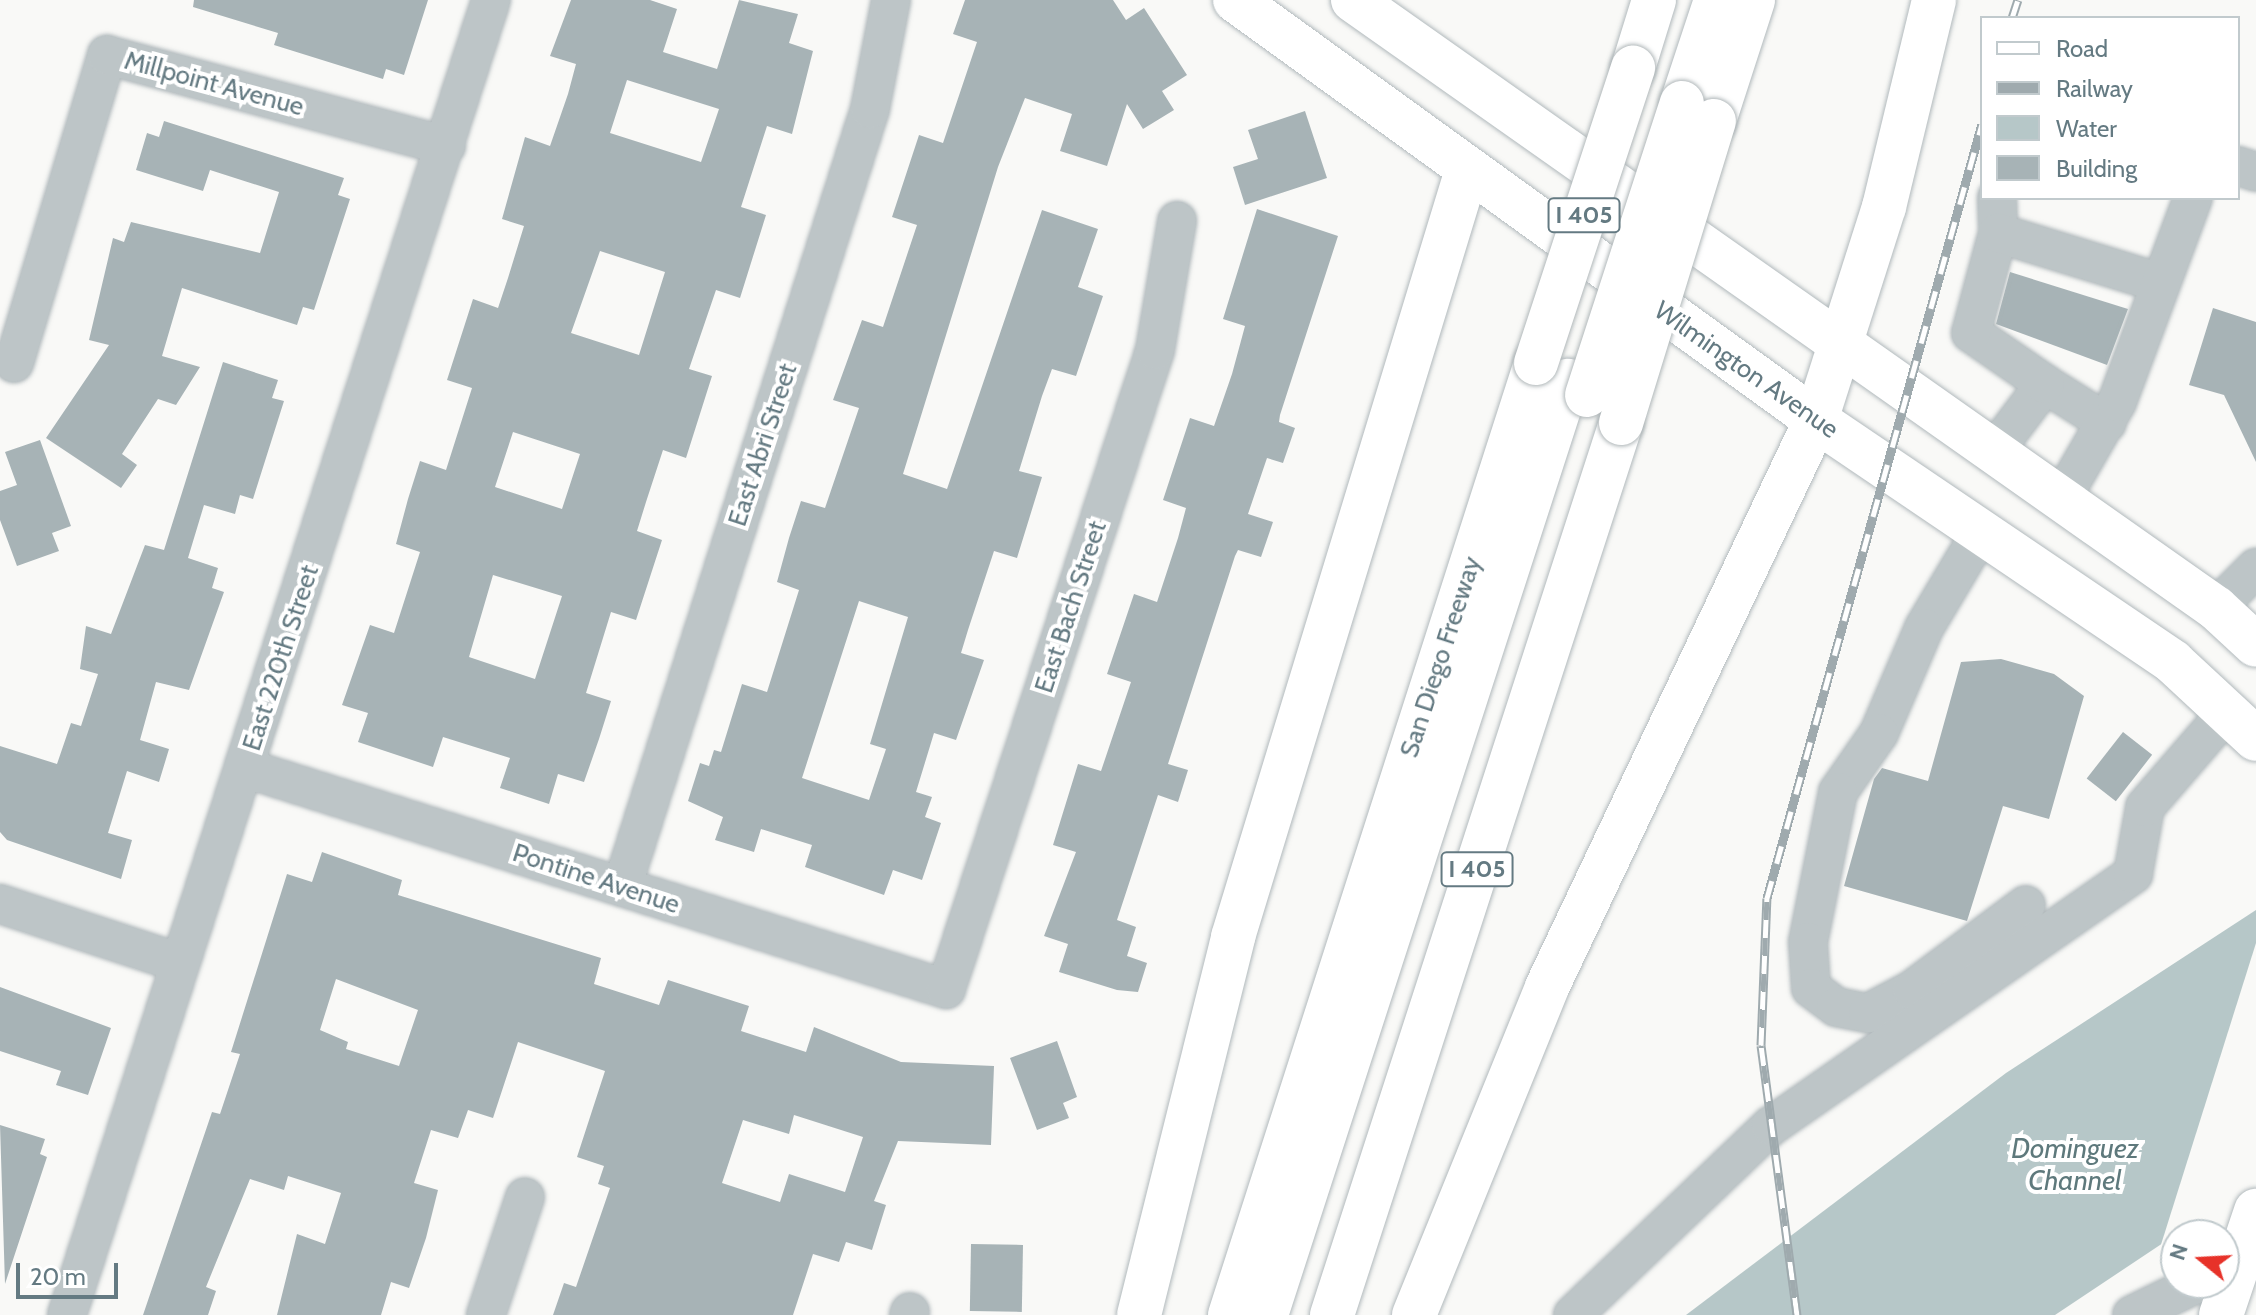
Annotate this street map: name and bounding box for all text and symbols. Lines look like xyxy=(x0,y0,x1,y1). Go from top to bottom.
legend xyxy=(1980,16,2240,200)
text: Road xyxy=(2056,34,2108,63)
street label: Millpoint Avenue xyxy=(121,45,307,123)
text: Railway xyxy=(2056,74,2133,103)
text: Water xyxy=(2056,114,2117,143)
text: Building xyxy=(2056,154,2137,183)
road number: I 405 xyxy=(1546,195,1622,235)
street label: Wilmington Avenue xyxy=(1648,295,1844,445)
street label: East Abri Street xyxy=(722,360,804,530)
street label: East Bach Street xyxy=(1029,517,1113,697)
street label: San Diego Freeway xyxy=(1394,553,1488,761)
street label: East 220th Street xyxy=(236,561,326,755)
street label: Pontine Avenue xyxy=(509,837,683,921)
road number: I 405 xyxy=(1439,849,1515,889)
water label: Dominguez Channel xyxy=(2011,1131,2139,1197)
north arrow xyxy=(2160,1219,2240,1299)
text: N xyxy=(2163,1240,2194,1264)
scale bar xyxy=(20,1247,122,1297)
text: 20 m xyxy=(30,1262,86,1291)

